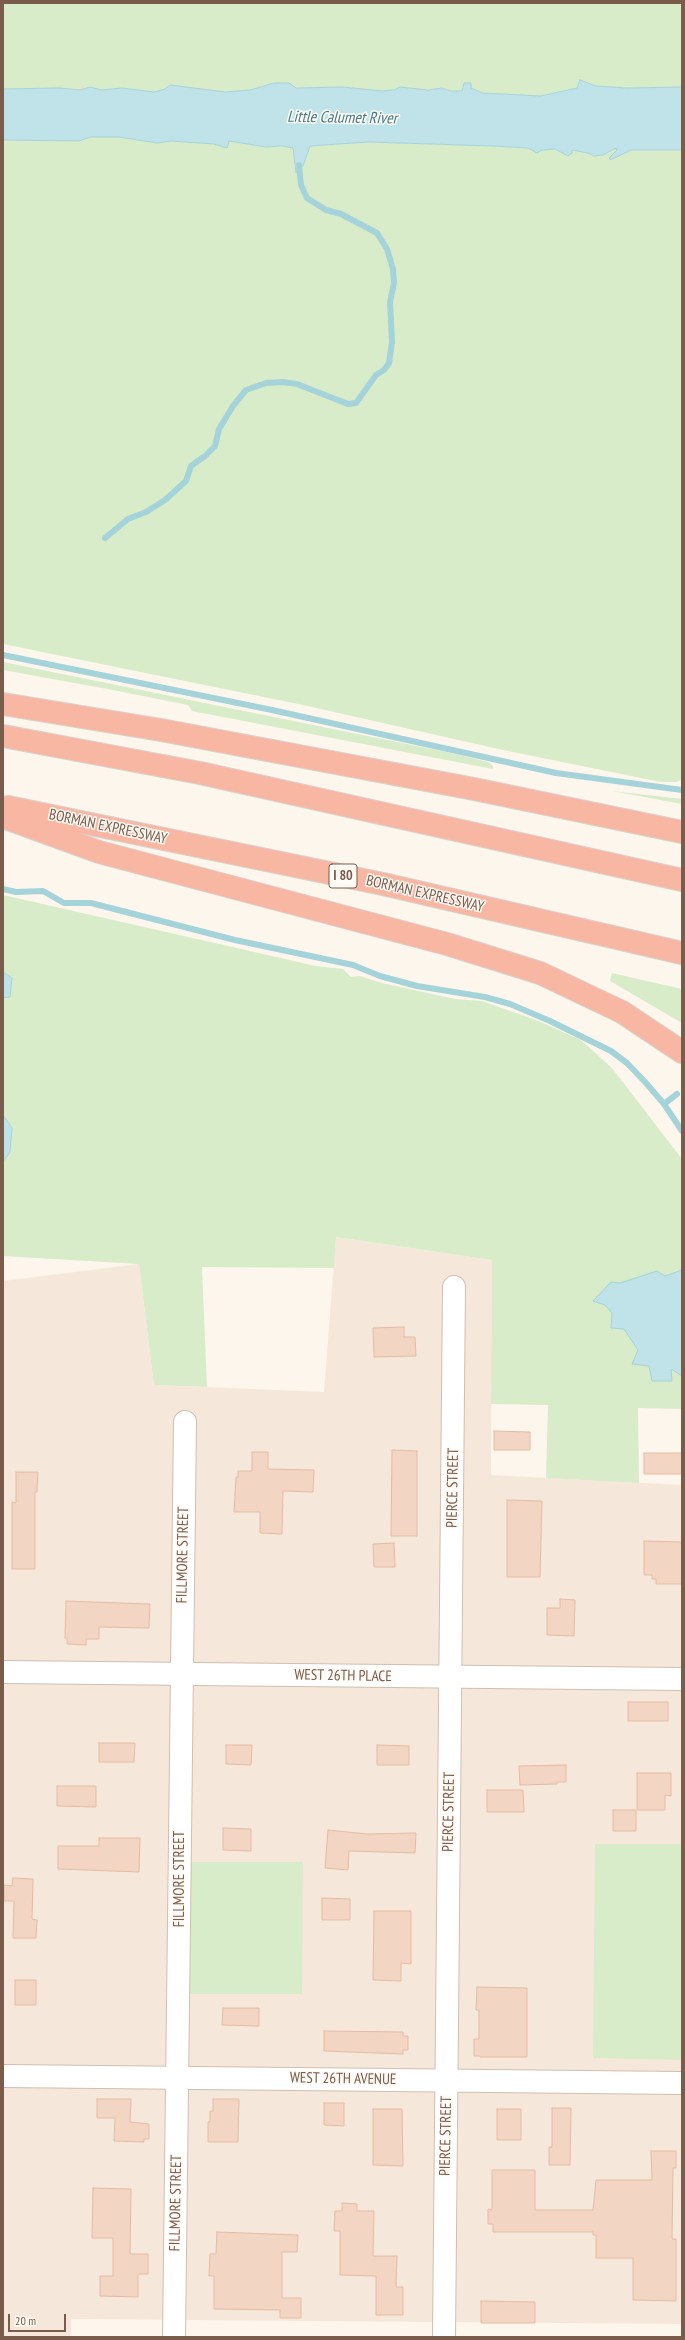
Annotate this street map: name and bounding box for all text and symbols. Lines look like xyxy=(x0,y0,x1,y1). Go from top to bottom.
water label: Little Calumet River xyxy=(287,107,397,129)
street label: BORMAN EXPRESSWAY xyxy=(47,806,169,848)
road number: I 80 xyxy=(329,864,357,888)
street label: BORMAN EXPRESSWAY xyxy=(364,872,486,916)
street label: PIERCE STREET xyxy=(443,1448,463,1528)
street label: FILLMORE STREET xyxy=(173,1507,193,1603)
street label: WEST 26TH PLACE xyxy=(294,1666,392,1686)
street label: PIERCE STREET xyxy=(439,1772,459,1852)
street label: FILLMORE STREET xyxy=(171,1831,189,1927)
street label: WEST 26TH AVENUE xyxy=(290,2069,396,2089)
street label: PIERCE STREET xyxy=(436,2096,456,2176)
street label: FILLMORE STREET xyxy=(166,2155,186,2251)
scale bar xyxy=(10,2306,68,2332)
text: 20 m xyxy=(15,2313,36,2328)

